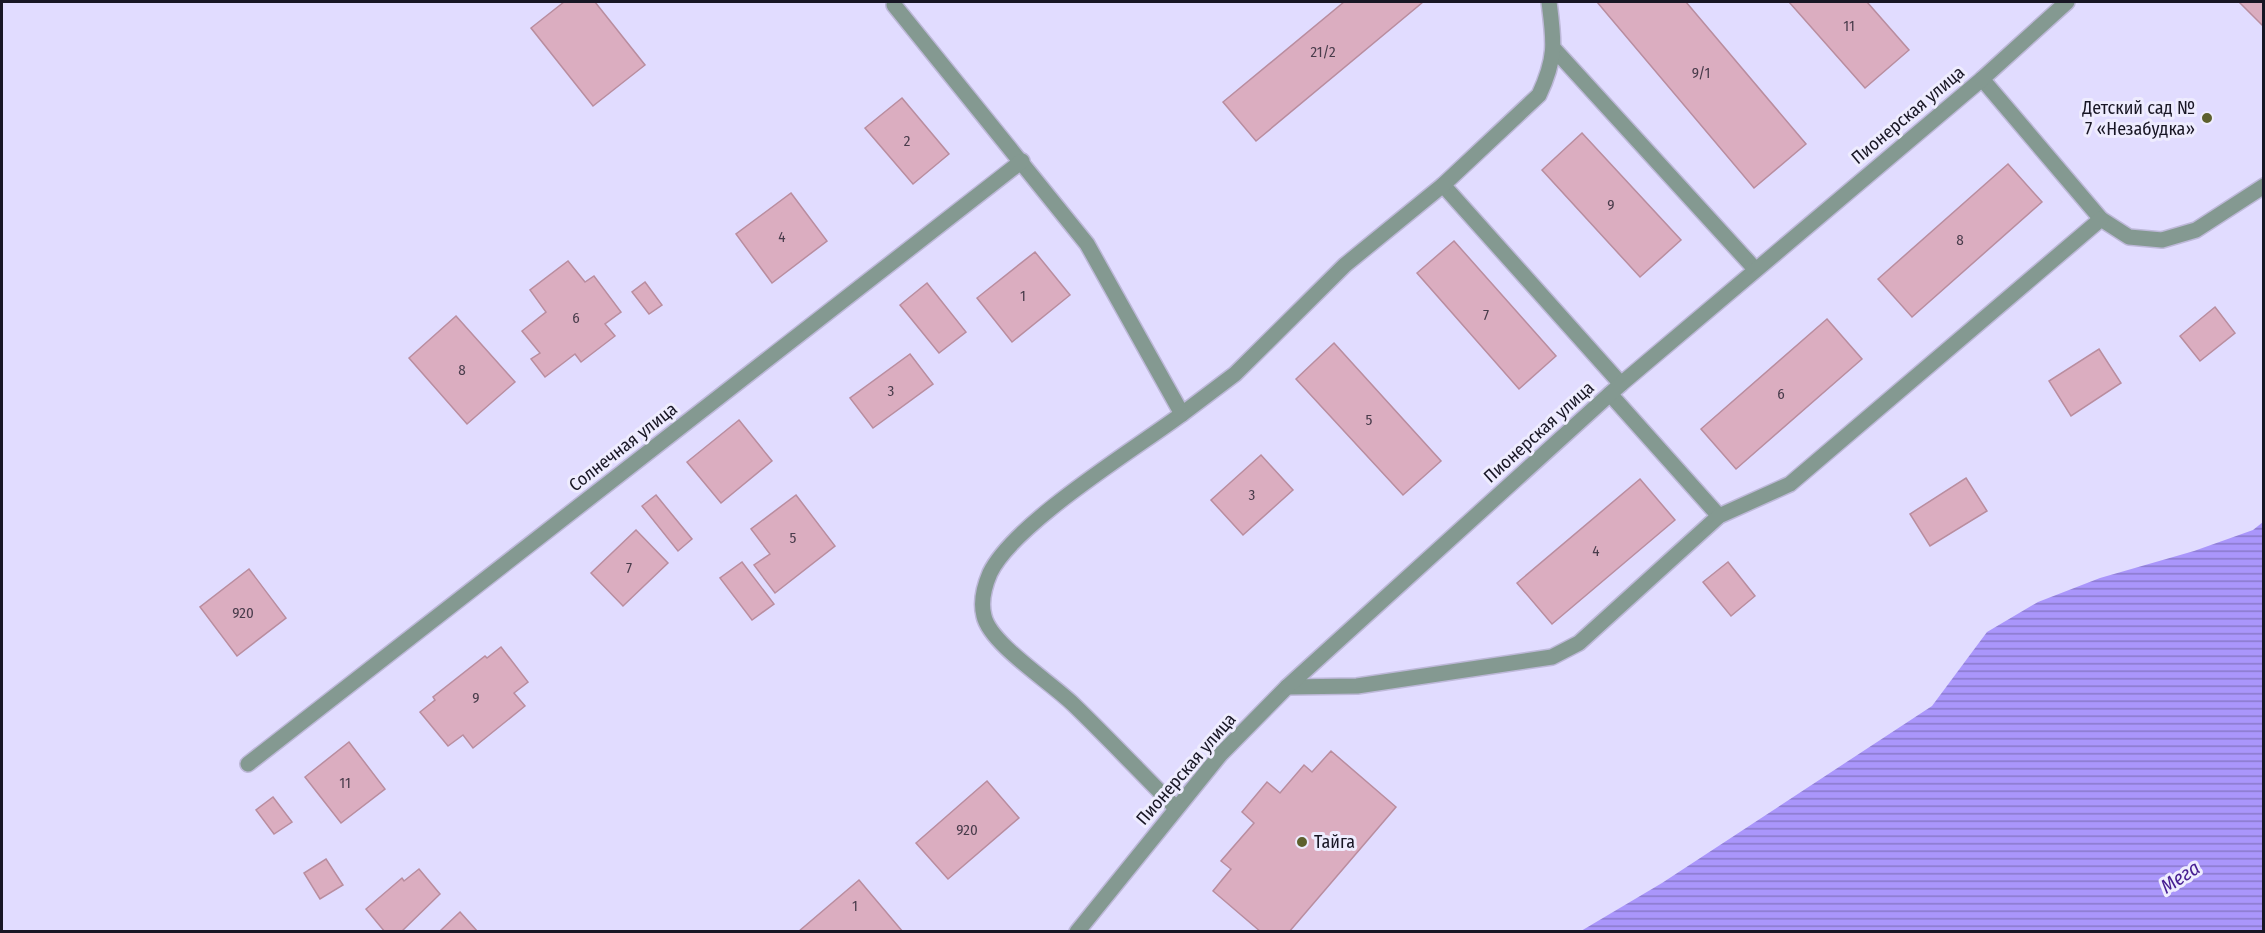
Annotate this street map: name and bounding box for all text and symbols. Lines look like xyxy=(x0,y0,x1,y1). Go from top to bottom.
house number: 11 xyxy=(1843,17,1855,35)
house number: 21/2 xyxy=(1310,43,1336,61)
street label: Пионерская улица xyxy=(1847,61,1969,169)
house number: 9/1 xyxy=(1692,64,1710,82)
place label: Детский сад № 7 «Незабудка» xyxy=(2081,97,2195,140)
marker: Детский сад № 7 «Незабудка» xyxy=(2200,111,2214,125)
house number: 2 xyxy=(904,132,911,150)
house number: 9 xyxy=(1607,196,1615,214)
house number: 4 xyxy=(778,228,786,246)
house number: 8 xyxy=(1956,231,1964,249)
house number: 1 xyxy=(1020,287,1026,305)
house number: 7 xyxy=(1483,306,1489,324)
house number: 6 xyxy=(572,309,580,327)
house number: 8 xyxy=(458,361,466,379)
street label: Пионерская улица xyxy=(1479,377,1599,487)
house number: 3 xyxy=(888,382,895,400)
house number: 6 xyxy=(1777,385,1785,403)
street label: Солнечная улица xyxy=(564,398,682,496)
house number: 5 xyxy=(1366,411,1373,429)
house number: 3 xyxy=(1249,486,1256,504)
house number: 5 xyxy=(790,529,797,547)
house number: 4 xyxy=(1592,542,1600,560)
house number: 7 xyxy=(626,559,632,577)
house number: 920 xyxy=(232,604,254,622)
house number: 9 xyxy=(472,689,480,707)
street label: Пионерская улица xyxy=(1131,708,1241,829)
house number: 11 xyxy=(339,774,351,792)
house number: 920 xyxy=(956,821,978,839)
place label: Тайга xyxy=(1314,831,1355,853)
marker: Тайга xyxy=(1295,835,1309,849)
water label: Мега xyxy=(2156,855,2204,899)
house number: 1 xyxy=(852,897,858,915)

